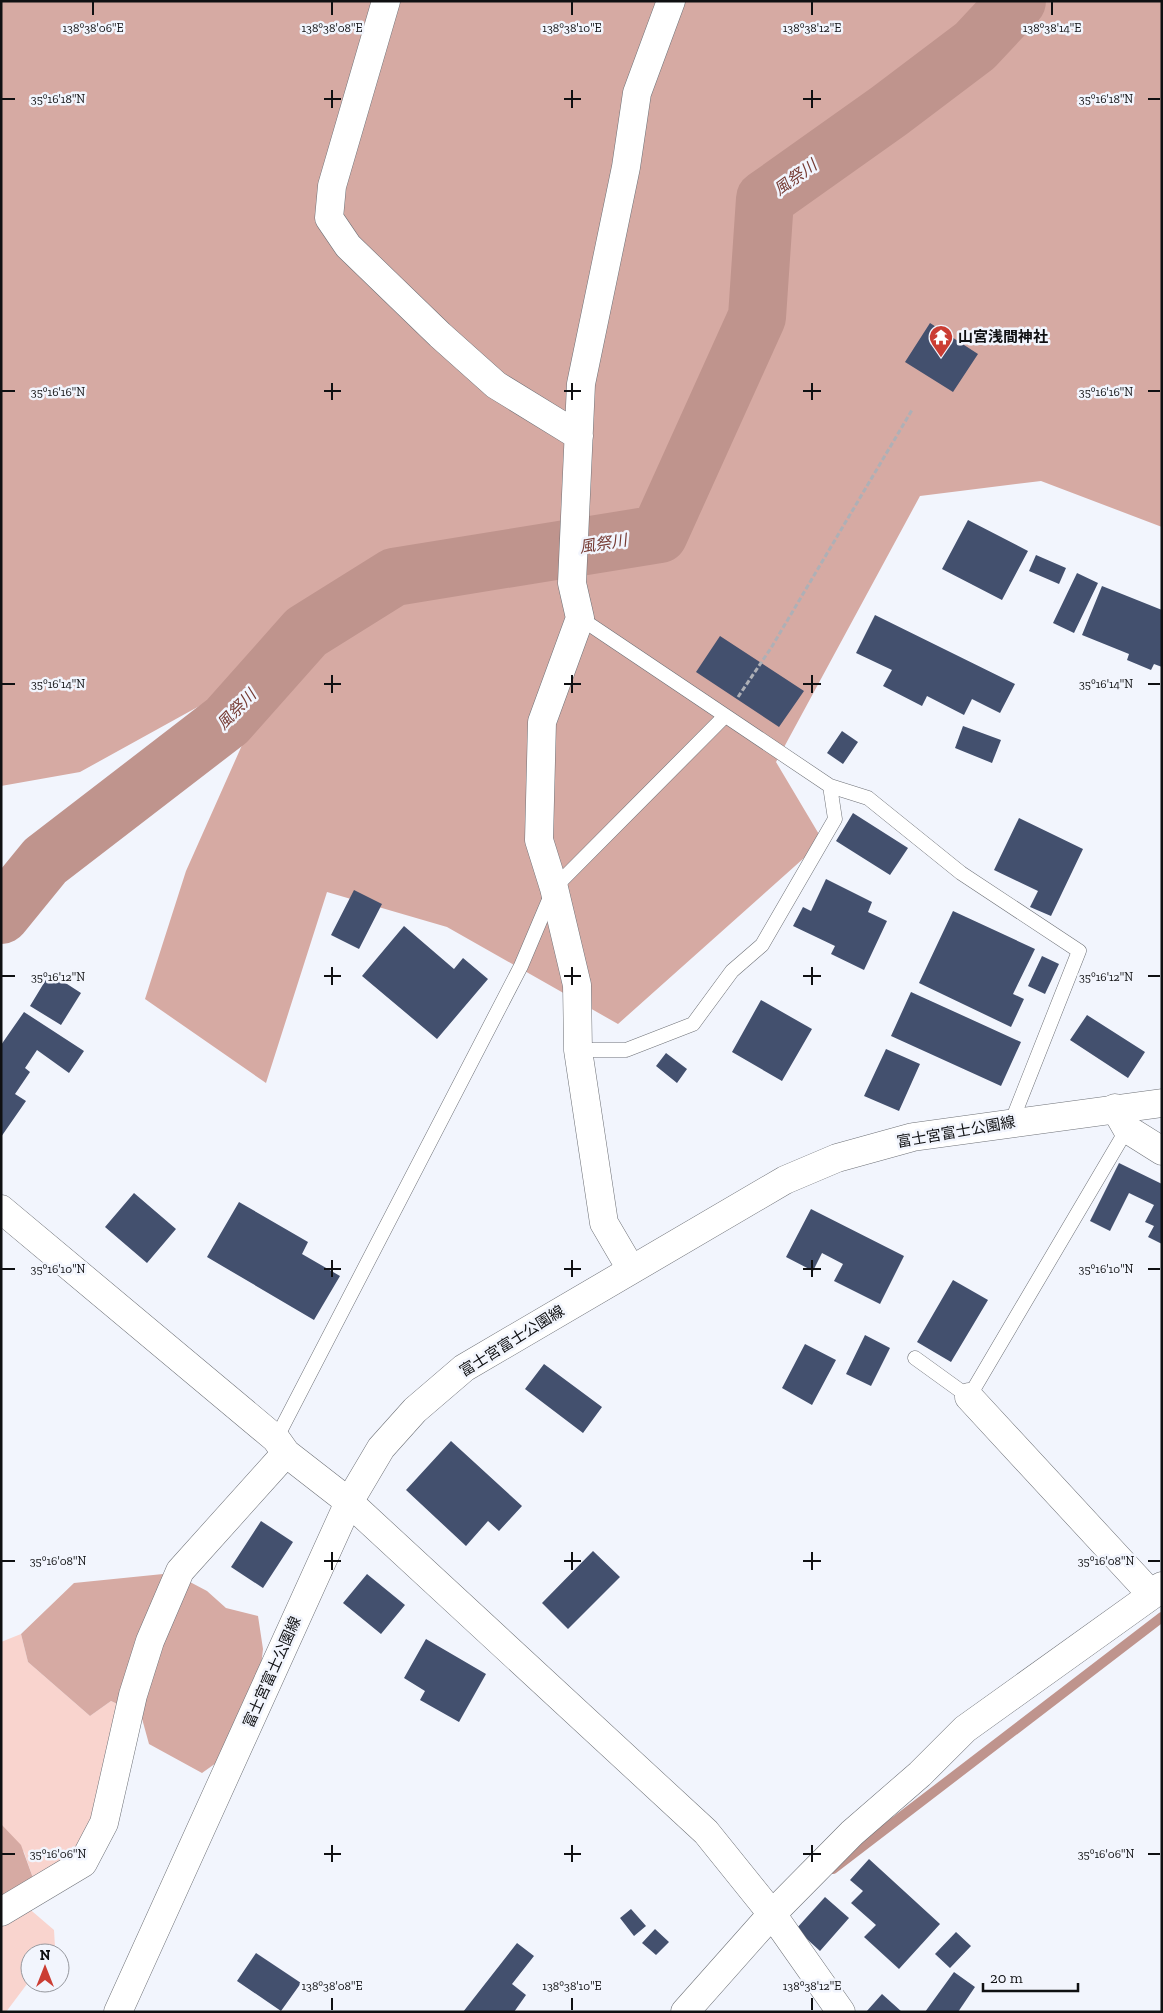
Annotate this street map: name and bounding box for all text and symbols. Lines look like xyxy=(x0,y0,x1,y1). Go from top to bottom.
text: 138°38'06"E xyxy=(62,21,124,35)
text: 138°38'08"E xyxy=(301,21,363,35)
text: 138°38'10"E xyxy=(542,21,602,35)
text: 138°38'12"E xyxy=(783,21,841,35)
text: 138°38'14"E xyxy=(1023,21,1081,35)
text: 35°16'18"N xyxy=(31,92,85,106)
text: 35°16'18"N xyxy=(1079,92,1133,106)
water label: 風祭川 xyxy=(770,154,822,199)
temple icon: 山宮浅間神社 xyxy=(928,324,954,358)
place label: 山宮浅間神社 xyxy=(958,328,1048,346)
text: 35°16'16"N xyxy=(31,385,85,399)
text: 35°16'16"N xyxy=(1079,385,1133,399)
water label: 風祭川 xyxy=(578,530,630,557)
text: 35°16'14"N xyxy=(31,677,85,691)
text: 35°16'14"N xyxy=(1079,677,1133,691)
water label: 風祭川 xyxy=(213,684,261,733)
text: 35°16'12"N xyxy=(31,970,85,984)
text: 35°16'12"N xyxy=(1079,970,1133,984)
street label: 富士宮富士公園線 xyxy=(895,1113,1017,1151)
text: 35°16'10"N xyxy=(31,1262,86,1276)
text: 35°16'10"N xyxy=(1079,1262,1134,1276)
street label: 富士宮富士公園線 xyxy=(456,1302,568,1380)
text: 35°16'08"N xyxy=(30,1554,87,1568)
text: 35°16'08"N xyxy=(1078,1554,1135,1568)
street label: 富士宮富士公園線 xyxy=(239,1614,305,1730)
text: 35°16'06"N xyxy=(30,1847,86,1861)
text: 35°16'06"N xyxy=(1078,1847,1134,1861)
north arrow xyxy=(20,1943,70,1993)
text: N xyxy=(40,1947,51,1964)
scale bar xyxy=(983,1960,1078,1992)
text: 20 m xyxy=(990,1969,1023,1987)
text: 138°38'08"E xyxy=(301,1979,363,1993)
text: 138°38'10"E xyxy=(542,1979,602,1993)
text: 138°38'12"E xyxy=(783,1979,841,1993)

